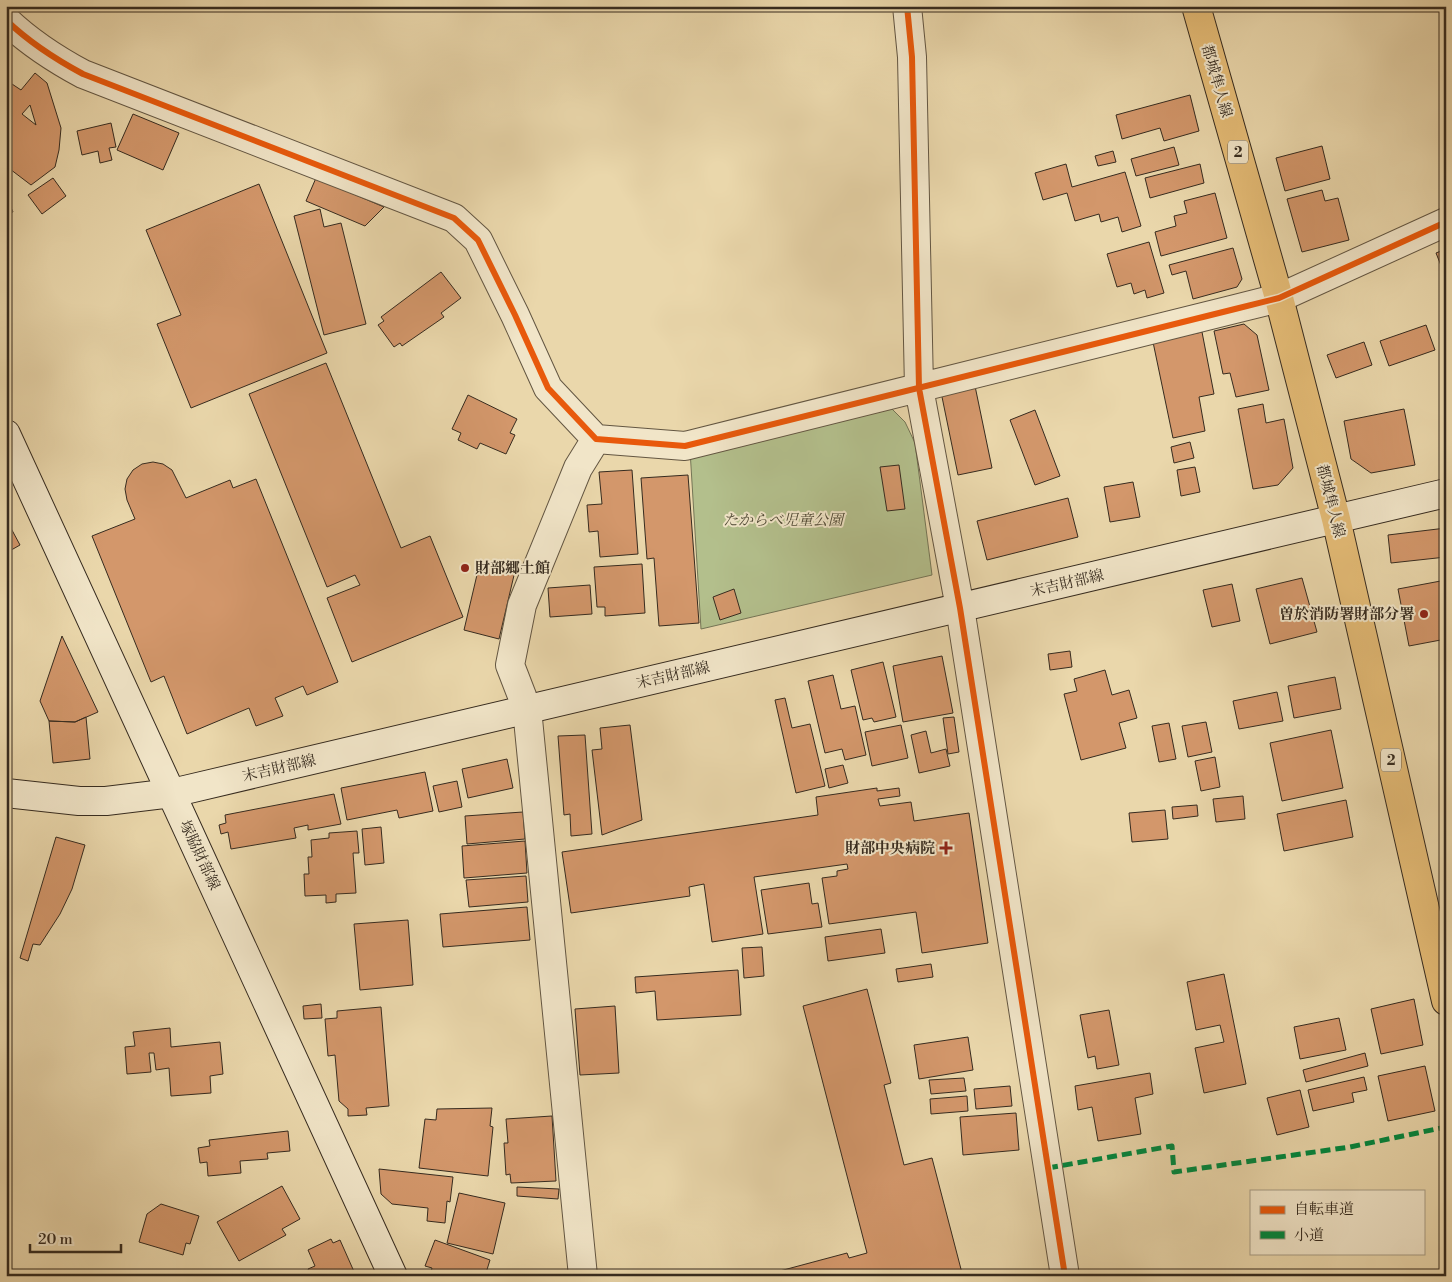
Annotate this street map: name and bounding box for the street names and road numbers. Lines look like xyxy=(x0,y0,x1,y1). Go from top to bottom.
street label: 都城隼人線 xyxy=(1197,42,1236,120)
road number: 2 xyxy=(1228,140,1248,163)
street label: 都城隼人線 xyxy=(1312,462,1349,540)
street label: 末吉財部線 xyxy=(1028,566,1106,601)
street label: 末吉財部線 xyxy=(634,658,712,693)
road number: 2 xyxy=(1381,748,1401,772)
street label: 末吉財部線 xyxy=(240,751,318,786)
street label: 塚脇財部線 xyxy=(175,817,224,893)

